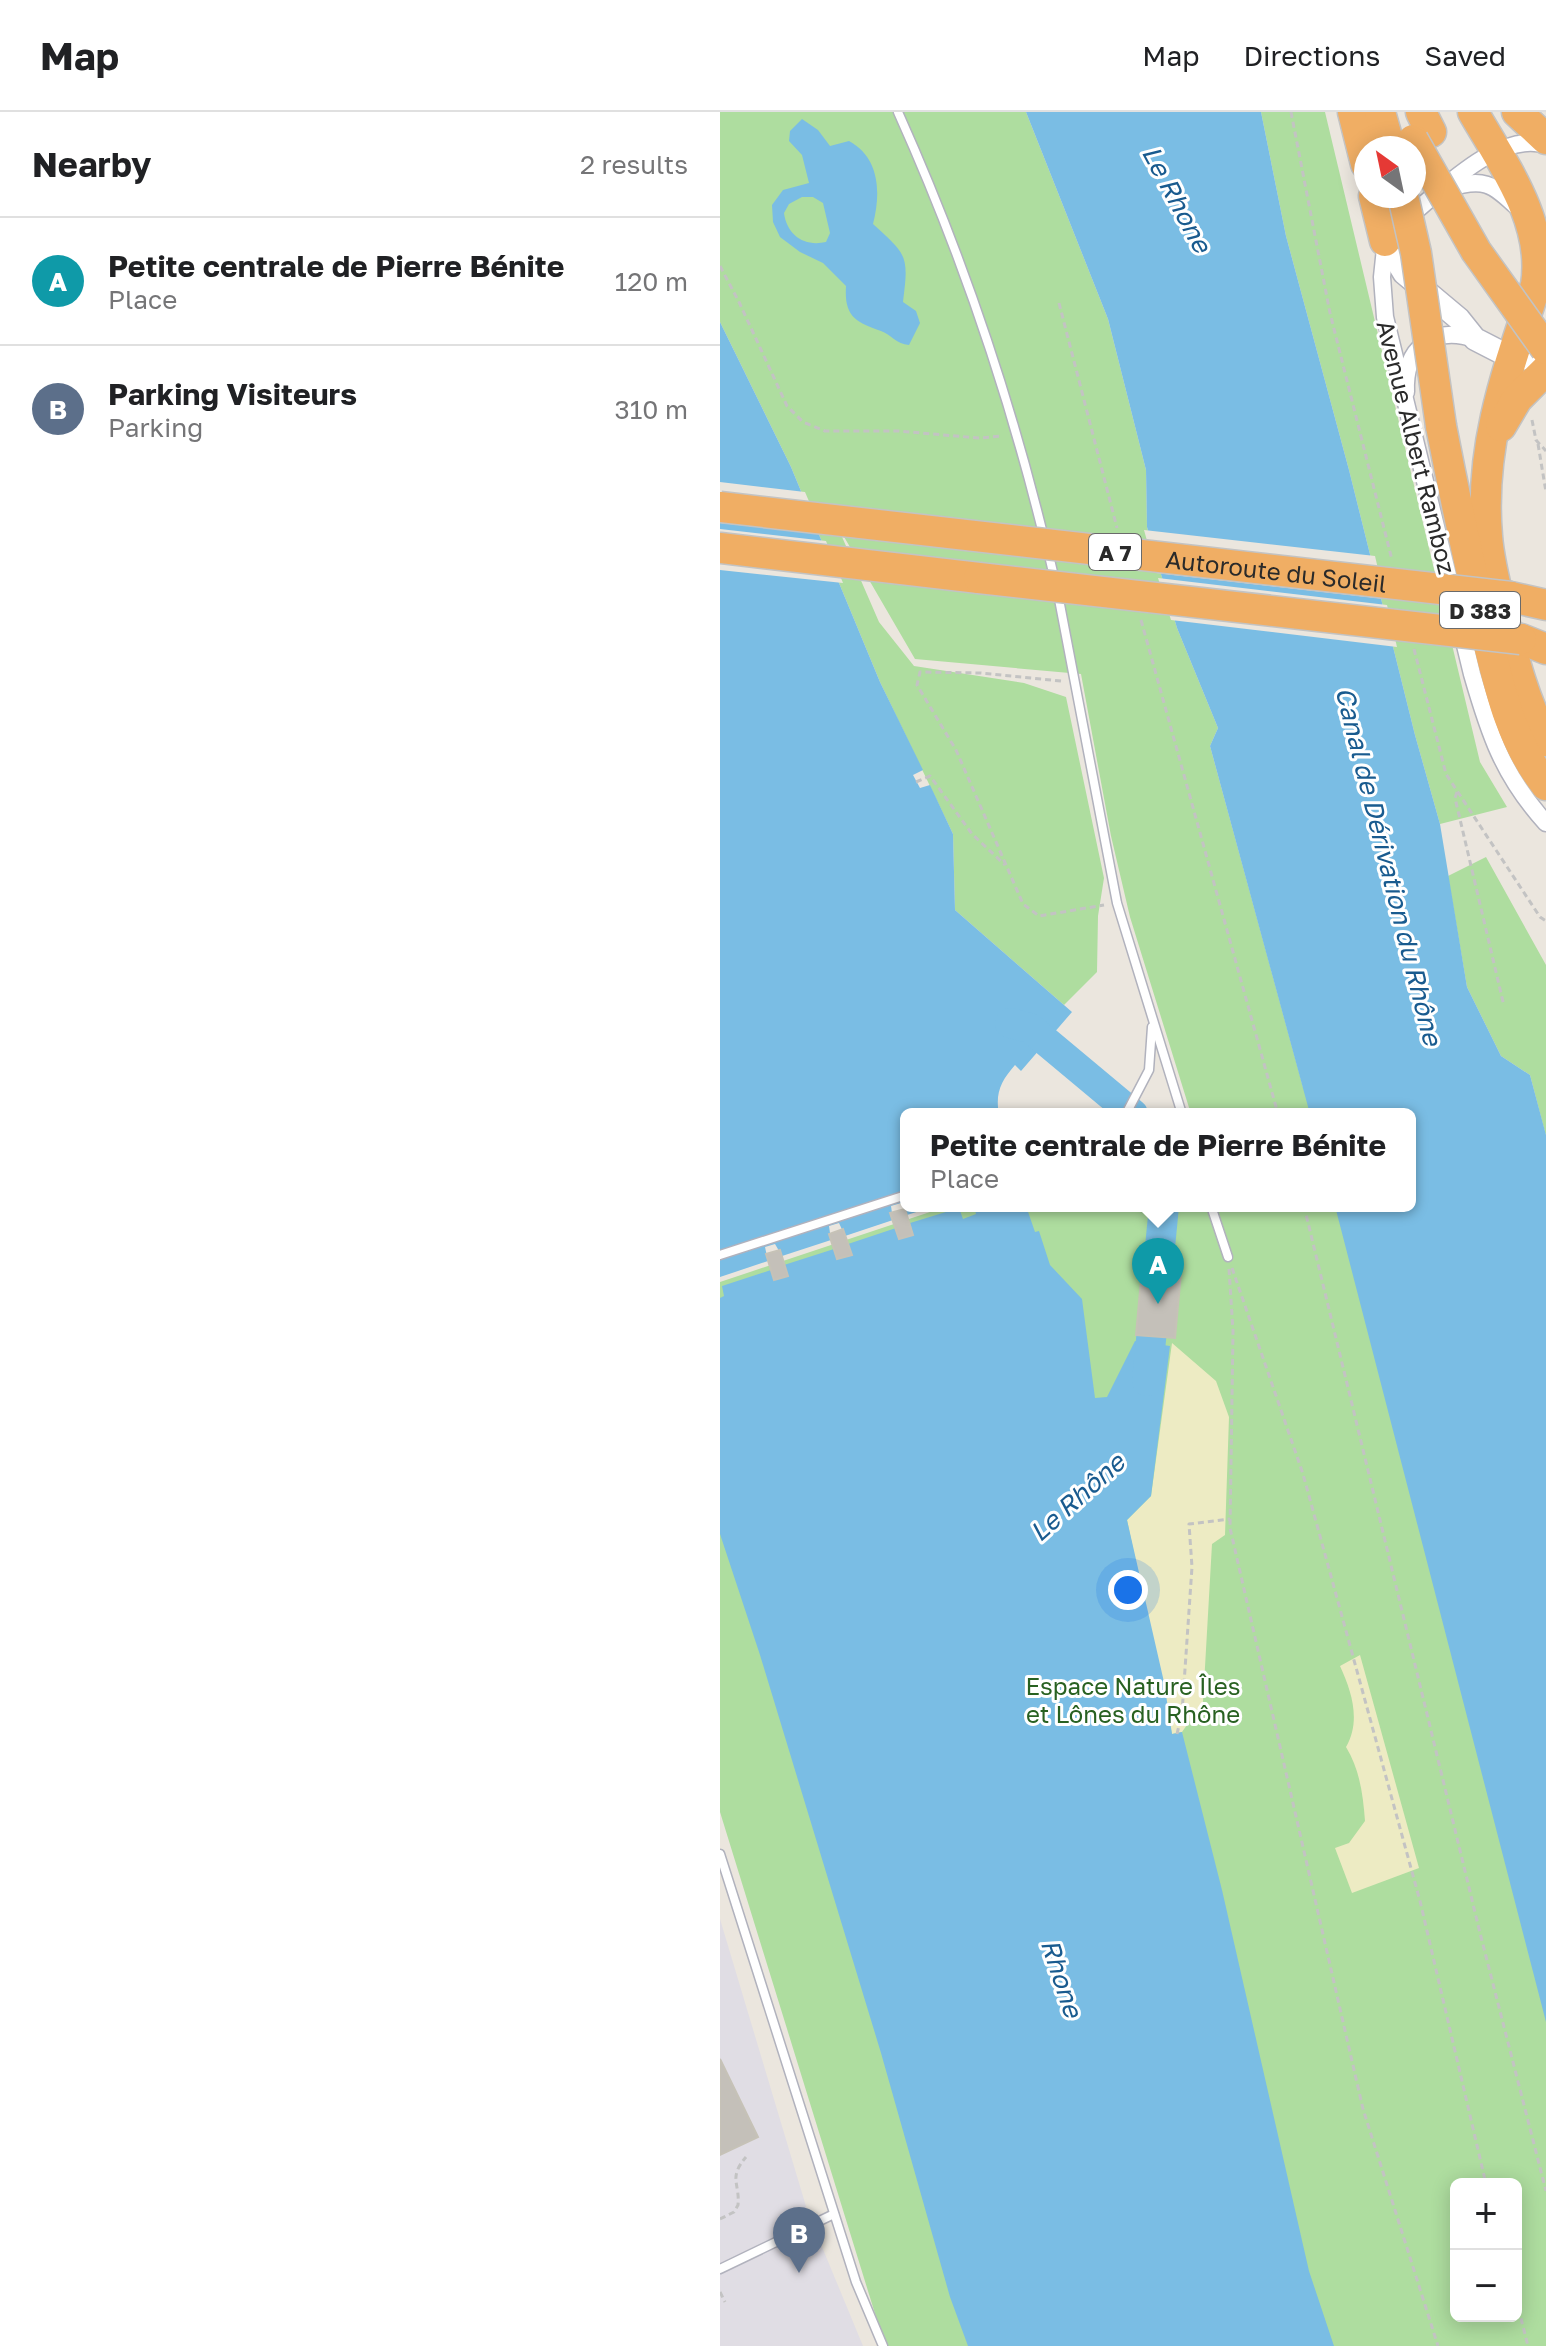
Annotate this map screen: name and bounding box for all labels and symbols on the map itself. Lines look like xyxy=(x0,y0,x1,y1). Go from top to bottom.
north arrow xyxy=(1354,136,1426,208)
water label: Le Rhone xyxy=(1136,140,1219,259)
street label: Avenue Albert Ramboz xyxy=(1371,317,1463,577)
road number: A 7 xyxy=(1089,534,1141,570)
street label: Autoroute du Soleil xyxy=(1164,543,1389,597)
road number: D 383 xyxy=(1440,592,1520,628)
water label: Canal de Dérivation du Rhône xyxy=(1329,684,1449,1050)
pin: A xyxy=(1132,1238,1184,1304)
water label: Le Rhône xyxy=(1023,1445,1132,1547)
your location xyxy=(1108,1570,1148,1610)
park label: Espace Nature Îles et Lônes du Rhône xyxy=(1025,1671,1241,1728)
water label: Rhone xyxy=(1035,1935,1090,2023)
pin: B xyxy=(773,2207,825,2273)

